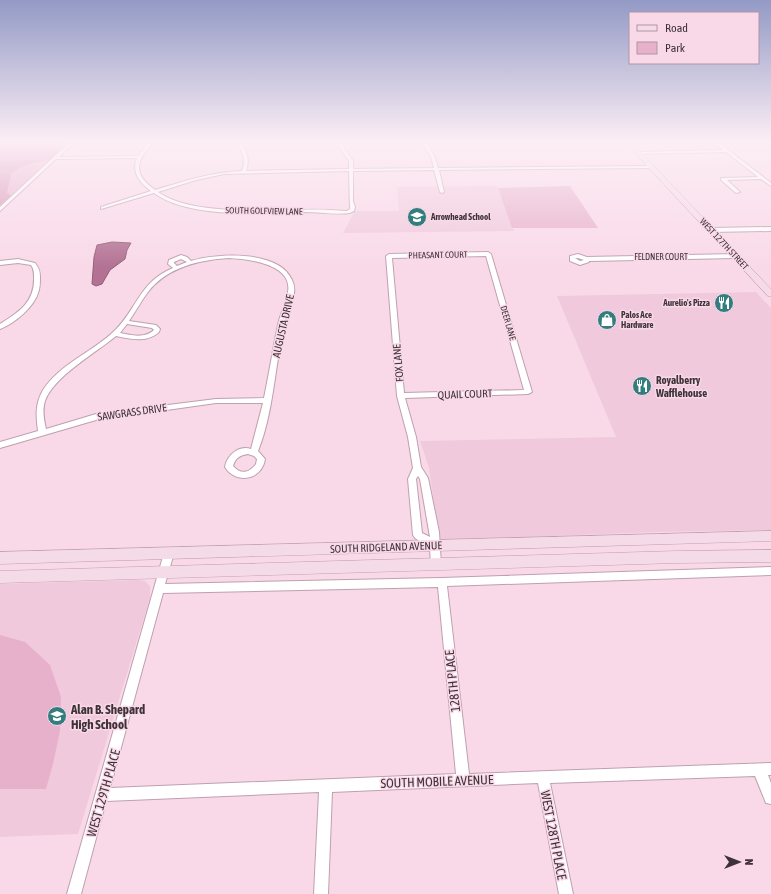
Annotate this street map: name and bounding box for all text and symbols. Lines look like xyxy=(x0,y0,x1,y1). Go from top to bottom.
legend xyxy=(629,12,759,64)
text: Road xyxy=(665,21,688,35)
text: Park xyxy=(665,41,686,55)
street label: SOUTH GOLFVIEW LANE xyxy=(225,205,303,217)
school or university icon: Arrowhead School xyxy=(406,206,428,228)
place label: Arrowhead School xyxy=(430,212,491,222)
street label: WEST 127TH STREET xyxy=(698,216,750,272)
street label: PHEASANT COURT xyxy=(408,249,468,261)
street label: FELDNER COURT xyxy=(634,252,688,262)
restaurant icon: Aurelio's Pizza xyxy=(713,292,735,314)
street label: AUGUSTA DRIVE xyxy=(270,293,296,359)
place label: Aurelio's Pizza xyxy=(662,298,710,308)
street label: DEER LANE xyxy=(498,305,518,342)
shop icon: Palos Ace Hardware xyxy=(596,309,618,331)
place label: Palos Ace Hardware xyxy=(621,310,654,330)
street label: FOX LANE xyxy=(390,343,406,382)
place label: Royalberry Wafflehouse xyxy=(655,374,707,399)
restaurant icon: Royalberry Wafflehouse xyxy=(631,375,653,397)
street label: QUAIL COURT xyxy=(437,387,493,401)
street label: SAWGRASS DRIVE xyxy=(97,401,168,423)
street label: SOUTH RIDGELAND AVENUE xyxy=(330,539,442,555)
street label: 128TH PLACE xyxy=(442,649,463,713)
place label: Alan B. Shepard High School xyxy=(70,702,145,732)
school or university icon: Alan B. Shepard High School xyxy=(46,705,68,727)
street label: WEST 129TH PLACE xyxy=(84,747,123,839)
street label: SOUTH MOBILE AVENUE xyxy=(380,772,494,791)
street label: WEST 128TH PLACE xyxy=(538,789,570,881)
north arrow xyxy=(719,842,759,882)
text: N xyxy=(743,859,755,865)

